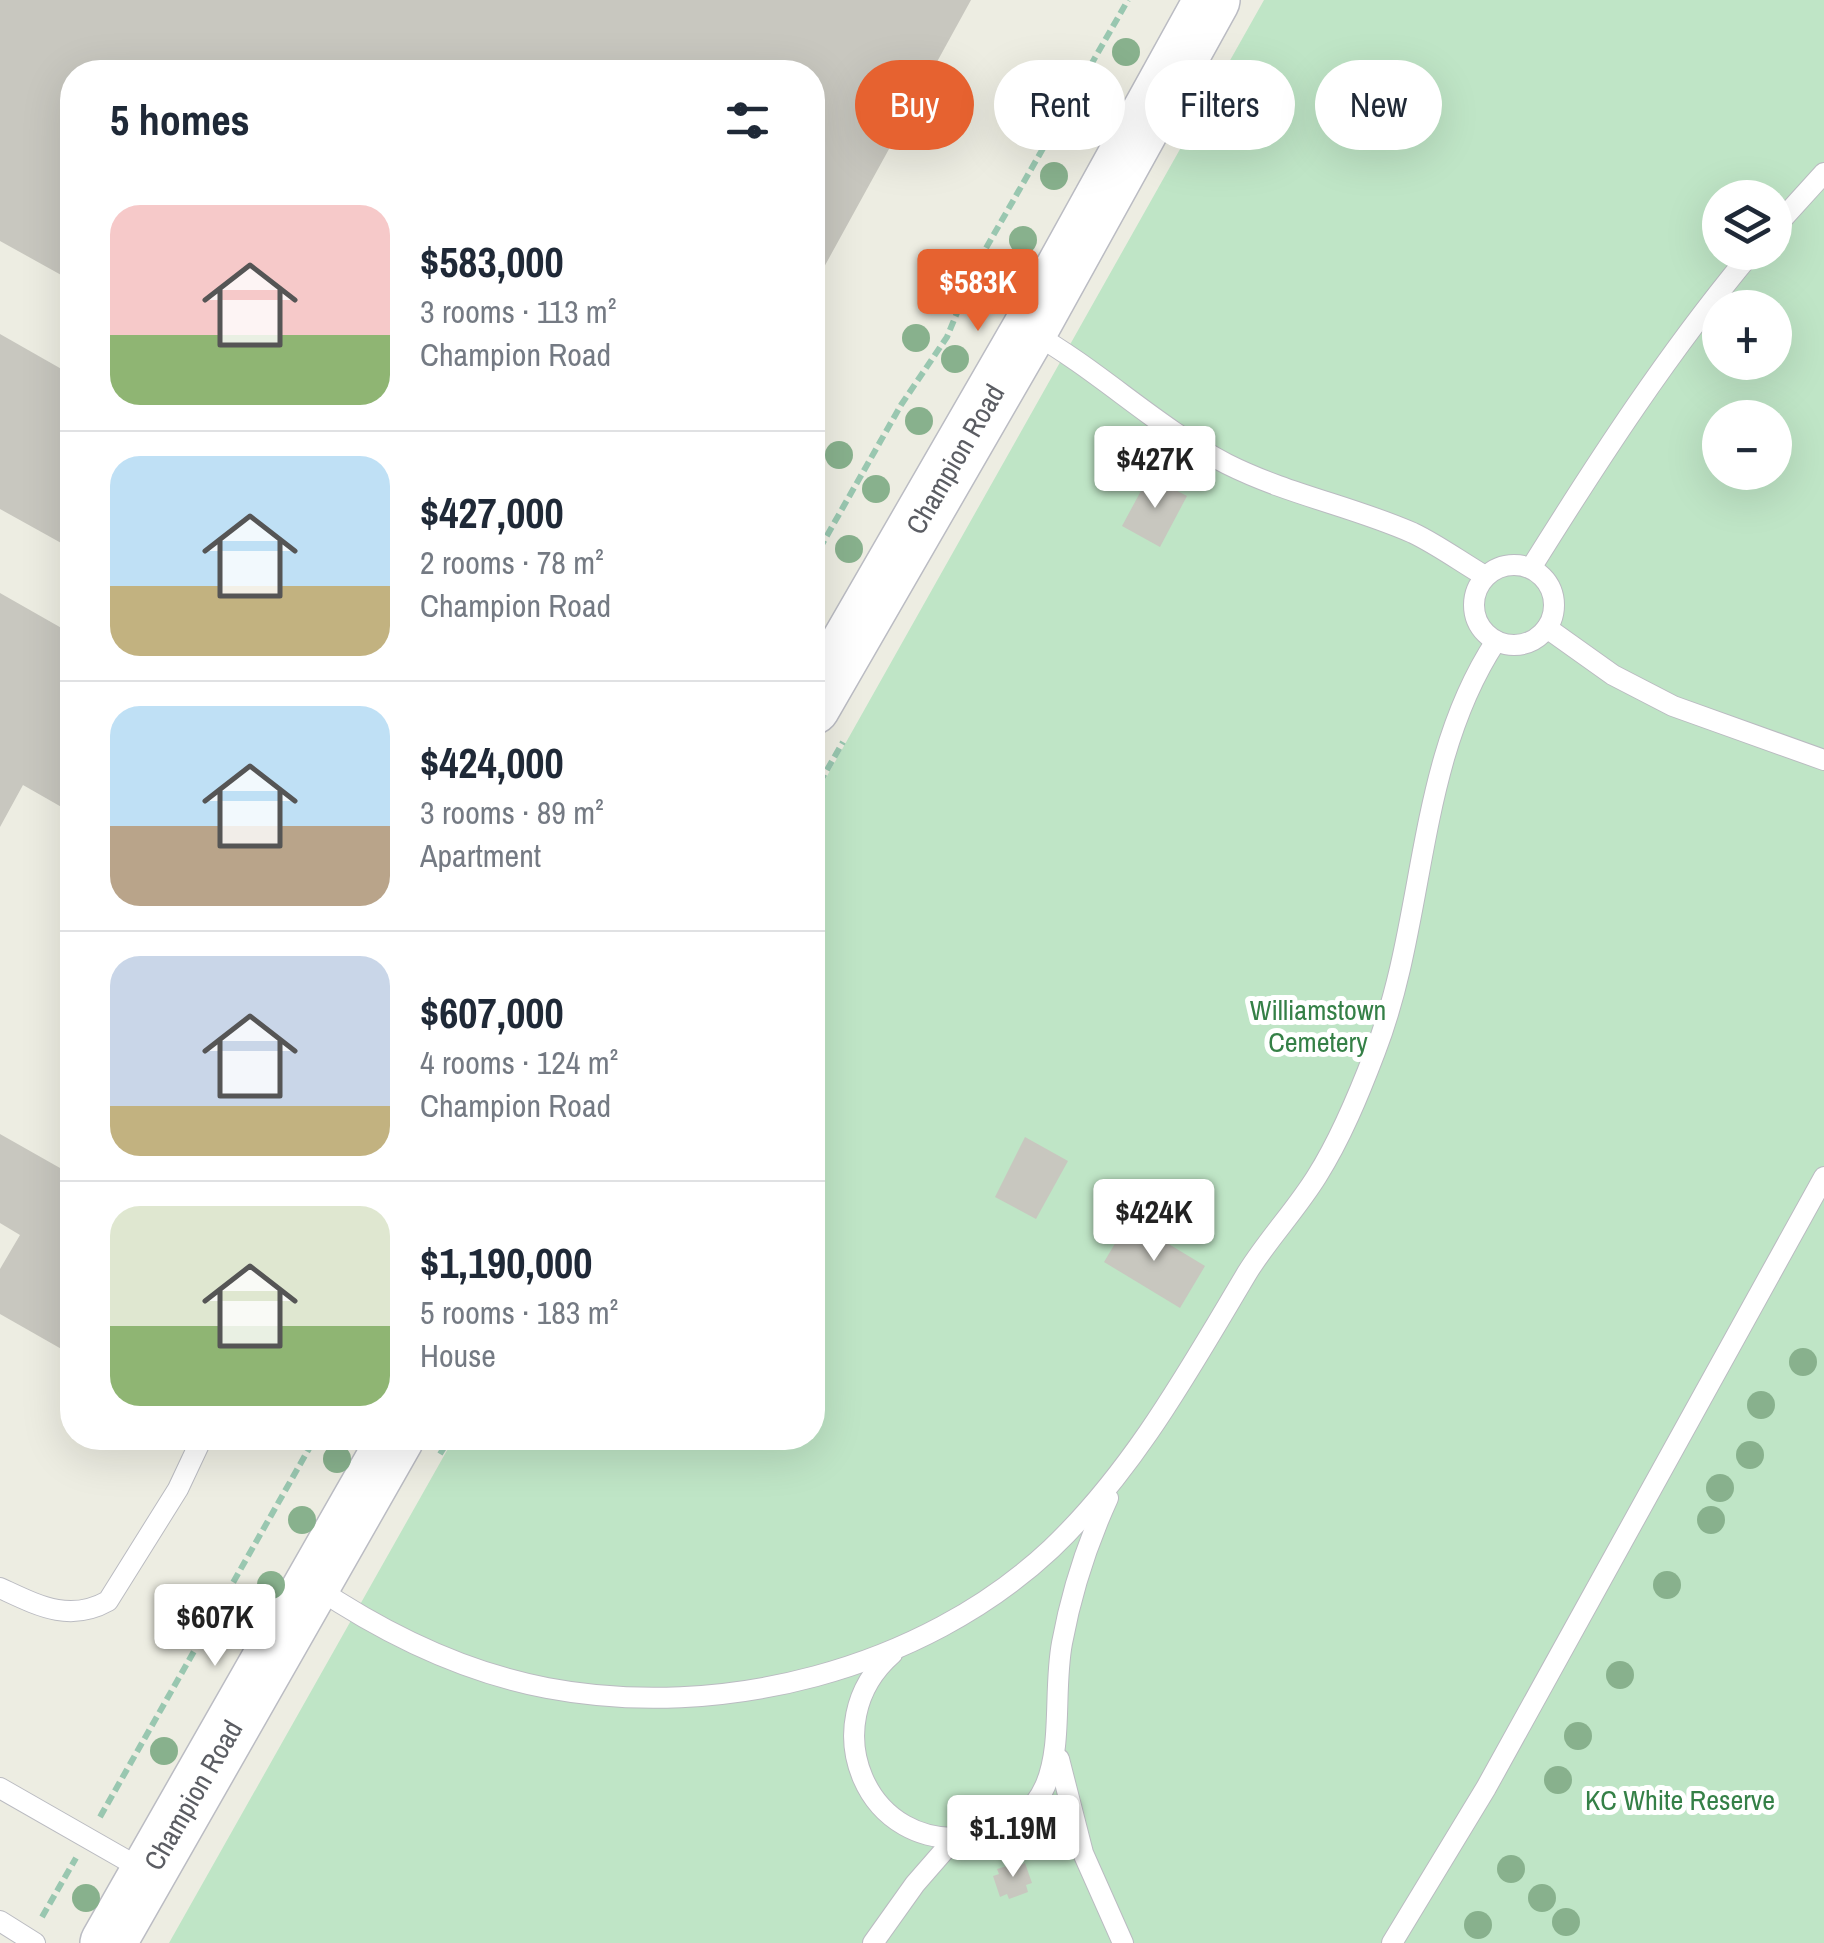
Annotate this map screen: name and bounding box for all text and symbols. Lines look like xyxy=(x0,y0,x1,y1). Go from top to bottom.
chip: Buy xyxy=(855,60,974,150)
chip: Rent xyxy=(994,60,1125,150)
chip: Filters xyxy=(1145,60,1295,150)
chip: New xyxy=(1315,60,1442,150)
text: 5 homes xyxy=(110,92,250,148)
icon: filters xyxy=(720,93,775,148)
map controls xyxy=(1702,180,1792,490)
button: layers xyxy=(1702,180,1792,270)
text: $583,000 xyxy=(420,234,564,290)
icon: home xyxy=(190,245,310,365)
pin: $583K xyxy=(908,249,1048,334)
text: $583K xyxy=(939,260,1017,303)
text: 3 rooms · 113 m² xyxy=(420,290,616,333)
button: + xyxy=(1702,290,1792,380)
text: Champion Road xyxy=(420,333,611,376)
street label: Champion Road xyxy=(897,377,1013,541)
button: − xyxy=(1702,400,1792,490)
pin: $427K xyxy=(1085,426,1225,511)
text: $427K xyxy=(1116,437,1194,480)
text: $427,000 xyxy=(420,485,564,541)
icon: home xyxy=(190,496,310,616)
text: 2 rooms · 78 m² xyxy=(420,541,604,584)
text: Champion Road xyxy=(420,584,611,627)
text: $424,000 xyxy=(420,735,564,791)
icon: home xyxy=(190,746,310,866)
text: 3 rooms · 89 m² xyxy=(420,791,604,834)
text: Apartment xyxy=(420,834,541,877)
text: $607,000 xyxy=(420,985,564,1041)
park label: Williamstown Cemetery xyxy=(1250,991,1386,1061)
icon: home xyxy=(190,996,310,1116)
text: 4 rooms · 124 m² xyxy=(420,1041,618,1084)
text: Champion Road xyxy=(420,1084,611,1127)
pin: $424K xyxy=(1084,1179,1224,1264)
text: $424K xyxy=(1115,1190,1193,1233)
text: $1,190,000 xyxy=(420,1235,592,1291)
icon: home xyxy=(190,1246,310,1366)
text: 5 rooms · 183 m² xyxy=(420,1291,618,1334)
text: House xyxy=(420,1334,496,1377)
pin: $607K xyxy=(145,1584,285,1669)
text: $607K xyxy=(176,1595,254,1638)
street label: Champion Road xyxy=(135,1713,251,1877)
park label: KC White Reserve xyxy=(1585,1781,1775,1819)
pin: $1.19M xyxy=(932,1795,1094,1880)
text: $1.19M xyxy=(969,1806,1057,1849)

